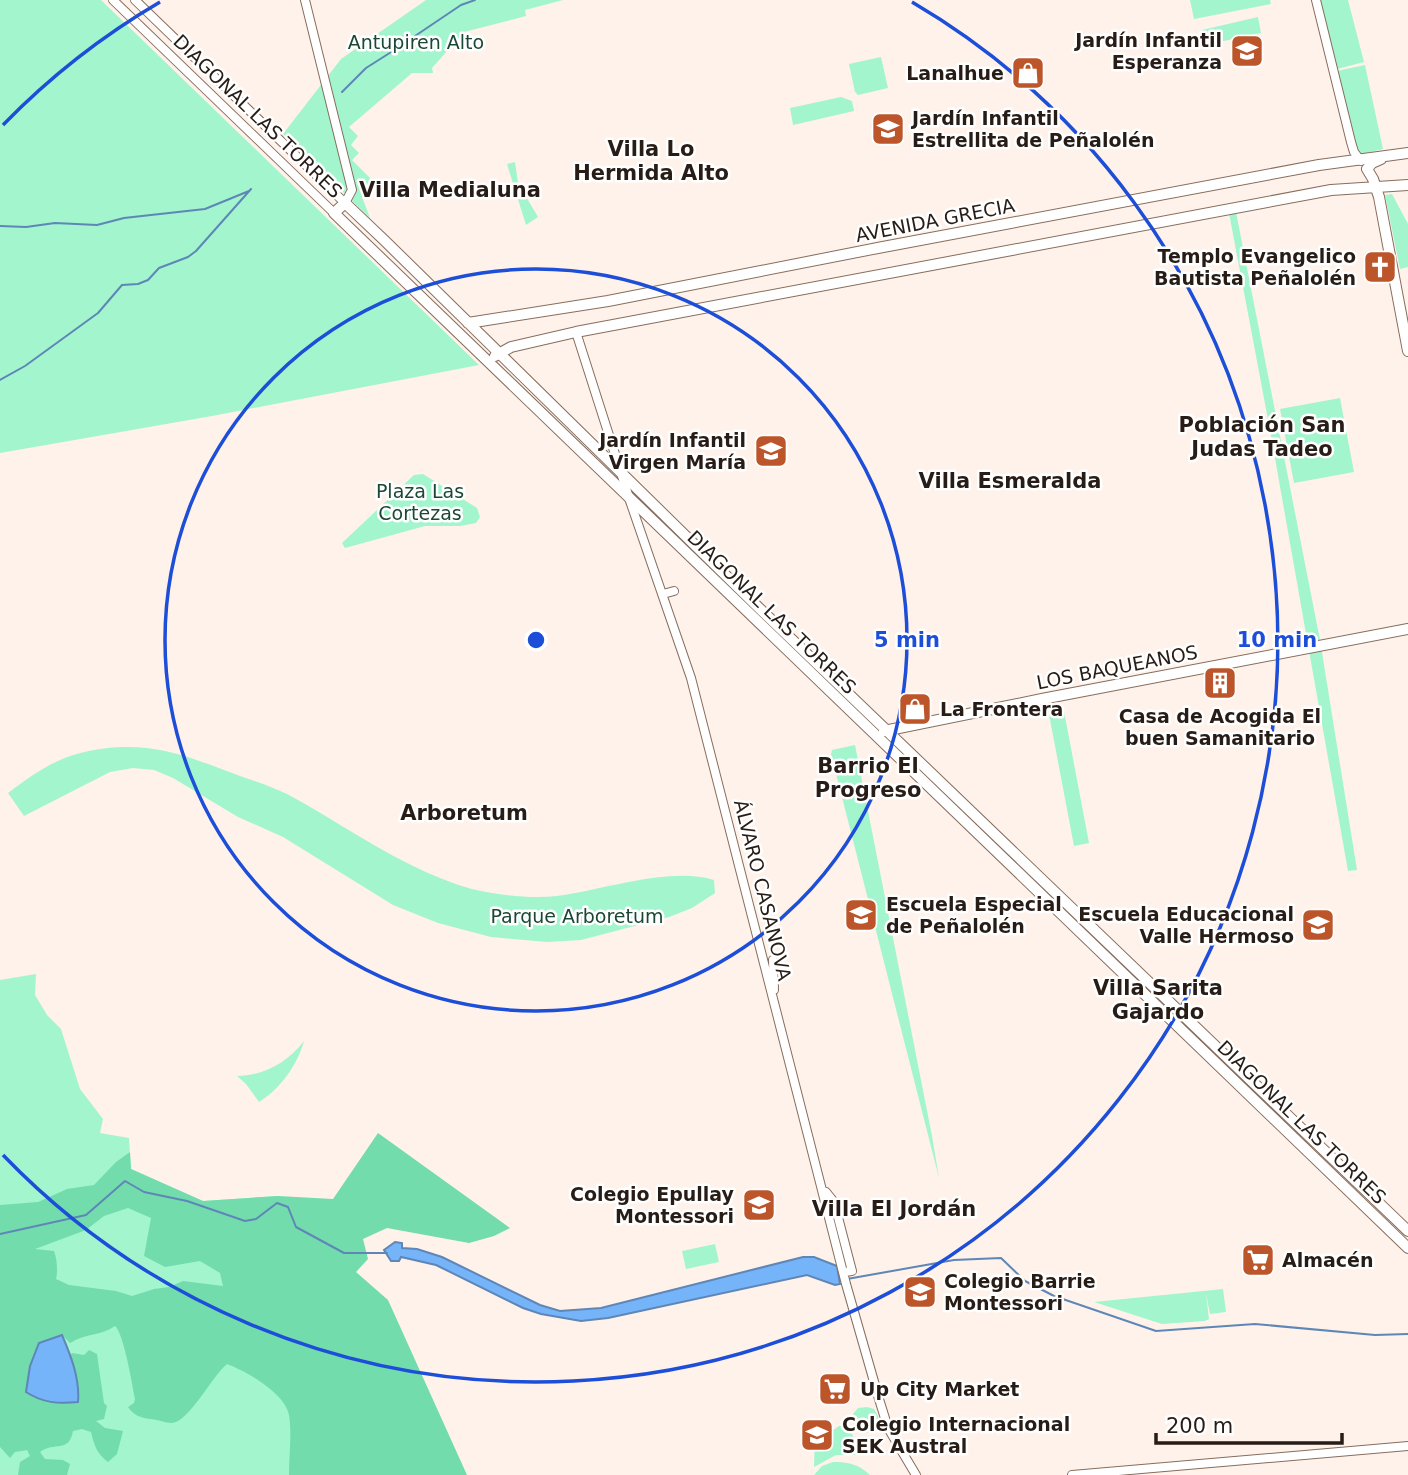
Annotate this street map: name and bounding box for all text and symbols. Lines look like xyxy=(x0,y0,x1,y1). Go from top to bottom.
place label: Jardín Infantil Esperanza xyxy=(1073,29,1222,73)
street label: DIAGONAL LAS TORRES xyxy=(169,30,347,202)
park label: Antupiren Alto xyxy=(348,31,484,53)
school or university icon: Jardín Infantil Esperanza xyxy=(1228,32,1266,70)
shop icon: Lanalhue xyxy=(1009,54,1047,92)
place label: Lanalhue xyxy=(906,62,1004,84)
place label: Jardín Infantil Estrellita de Peñalolén xyxy=(910,107,1154,151)
school or university icon: Jardín Infantil Estrellita de Peñalolén xyxy=(869,110,907,148)
district label: Villa Lo Hermida Alto xyxy=(573,137,729,185)
district label: Villa Medialuna xyxy=(359,178,541,202)
street label: AVENIDA GRECIA xyxy=(854,194,1016,246)
place label: Templo Evangelico Bautista Peñalolén xyxy=(1154,245,1356,289)
church icon: Templo Evangelico Bautista Peñalolén xyxy=(1361,248,1399,286)
district label: Población San Judas Tadeo xyxy=(1179,413,1345,461)
place label: Jardín Infantil Virgen María xyxy=(597,429,746,473)
school or university icon: Jardín Infantil Virgen María xyxy=(752,432,790,470)
district label: Villa Esmeralda xyxy=(919,469,1101,493)
park label: Plaza Las Cortezas xyxy=(376,480,464,524)
street label: DIAGONAL LAS TORRES xyxy=(683,526,861,698)
centre of rings xyxy=(524,628,548,652)
text: 5 min xyxy=(874,628,940,652)
text: 10 min xyxy=(1237,628,1317,652)
street label: LOS BAQUEANOS xyxy=(1035,641,1199,693)
building icon: Casa de Acogida El buen Samanitario xyxy=(1201,664,1239,702)
shop icon: La Frontera xyxy=(896,690,934,728)
place label: La Frontera xyxy=(940,698,1063,720)
place label: Casa de Acogida El buen Samanitario xyxy=(1119,705,1321,749)
district label: Barrio El Progreso xyxy=(815,754,921,802)
street label: ÁLVARO CASANOVA xyxy=(730,797,796,983)
district label: Arboretum xyxy=(400,801,528,825)
place label: Escuela Especial de Peñalolén xyxy=(886,893,1062,937)
school or university icon: Escuela Especial de Peñalolén xyxy=(842,896,880,934)
place label: Escuela Educacional Valle Hermoso xyxy=(1078,903,1294,947)
park label: Parque Arboretum xyxy=(490,905,664,927)
school or university icon: Escuela Educacional Valle Hermoso xyxy=(1299,906,1337,944)
district label: Villa Sarita Gajardo xyxy=(1093,976,1223,1024)
street label: DIAGONAL LAS TORRES xyxy=(1213,1036,1391,1208)
place label: Colegio Epullay Montessori xyxy=(570,1183,735,1227)
school or university icon: Colegio Epullay Montessori xyxy=(740,1186,778,1224)
district label: Villa El Jordán xyxy=(812,1197,976,1221)
supermarket icon: Almacén xyxy=(1239,1241,1277,1279)
place label: Almacén xyxy=(1282,1249,1374,1271)
place label: Colegio Barrie Montessori xyxy=(944,1270,1096,1314)
school or university icon: Colegio Barrie Montessori xyxy=(901,1273,939,1311)
supermarket icon: Up City Market xyxy=(816,1370,854,1408)
place label: Up City Market xyxy=(860,1378,1019,1400)
scale bar xyxy=(1156,1402,1342,1446)
place label: Colegio Internacional SEK Austral xyxy=(842,1413,1070,1457)
text: 200 m xyxy=(1166,1414,1233,1438)
school or university icon: Colegio Internacional SEK Austral xyxy=(798,1416,836,1454)

